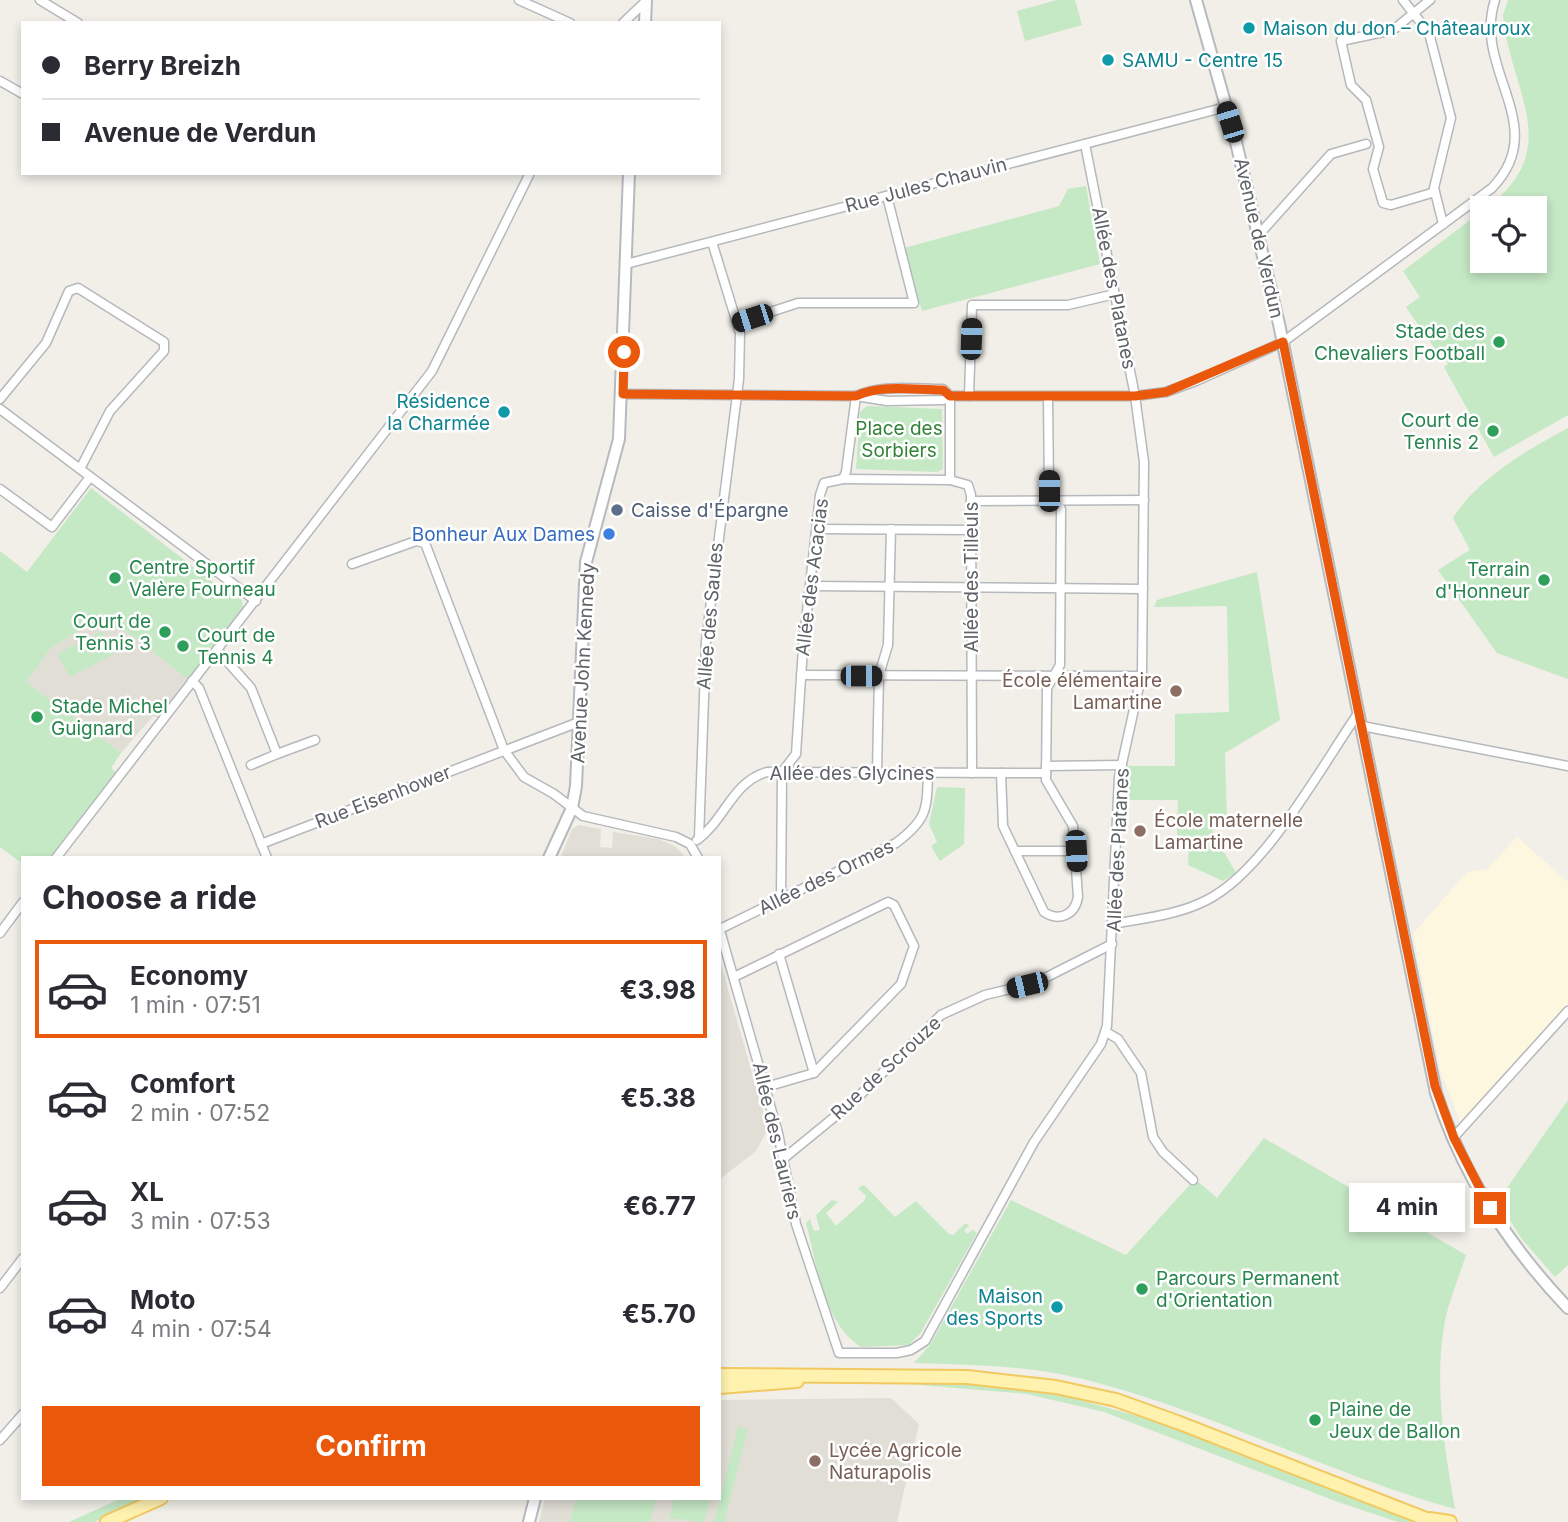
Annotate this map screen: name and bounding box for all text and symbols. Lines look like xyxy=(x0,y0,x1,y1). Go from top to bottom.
place label: Maison du don – Châteauroux xyxy=(1263,17,1531,40)
marker: Maison du don – Châteauroux xyxy=(1241,20,1257,36)
place label: SAMU - Centre 15 xyxy=(1122,49,1283,72)
text: Berry Breizh xyxy=(84,50,241,81)
marker: SAMU - Centre 15 xyxy=(1100,52,1116,68)
car xyxy=(1214,99,1247,145)
text: Avenue de Verdun xyxy=(84,117,316,148)
street label: Rue Jules Chauvin xyxy=(843,152,1009,218)
street label: Avenue de Verdun xyxy=(1229,155,1289,321)
map controls xyxy=(1470,196,1547,273)
button: locate xyxy=(1470,196,1547,273)
street label: Allée des Platanes xyxy=(1087,205,1141,371)
car xyxy=(729,302,776,334)
car xyxy=(960,318,983,360)
place label: Stade des Chevaliers Football xyxy=(1314,320,1485,365)
marker: Stade des Chevaliers Football xyxy=(1491,334,1507,350)
route start xyxy=(608,336,640,368)
place label: Résidence la Charmée xyxy=(387,390,490,435)
marker: Résidence la Charmée xyxy=(496,404,512,420)
place label: Court de Tennis 2 xyxy=(1401,409,1479,454)
park label: Place des Sorbiers xyxy=(855,417,943,462)
marker: Court de Tennis 2 xyxy=(1485,423,1501,439)
car xyxy=(1039,470,1060,512)
street label: Allée des Acacias xyxy=(791,497,833,657)
place label: Caisse d'Épargne xyxy=(631,498,789,522)
marker: Caisse d'Épargne xyxy=(609,502,625,518)
street label: Allée des Tilleuls xyxy=(960,502,983,652)
place label: Bonheur Aux Dames xyxy=(412,523,595,546)
marker: Bonheur Aux Dames xyxy=(601,526,617,542)
street label: Allée des Saules xyxy=(692,541,728,691)
place label: Centre Sportif Valère Fourneau xyxy=(129,556,276,601)
place label: Terrain d'Honneur xyxy=(1435,558,1530,603)
street label: Avenue John Kennedy xyxy=(566,562,600,764)
marker: Centre Sportif Valère Fourneau xyxy=(107,570,123,586)
marker: Terrain d'Honneur xyxy=(1536,572,1552,588)
place label: Court de Tennis 3 xyxy=(73,610,151,655)
marker: Court de Tennis 3 xyxy=(157,624,173,640)
place label: Court de Tennis 4 xyxy=(197,624,275,669)
marker: Court de Tennis 4 xyxy=(175,638,191,654)
car xyxy=(841,666,883,687)
place label: École élémentaire Lamartine xyxy=(1002,668,1162,714)
marker: École élémentaire Lamartine xyxy=(1168,683,1184,699)
place label: Stade Michel Guignard xyxy=(51,695,168,740)
marker: Stade Michel Guignard xyxy=(29,709,45,725)
street label: Rue Eisenhower xyxy=(312,760,454,834)
street label: Allée des Glycines xyxy=(770,762,934,785)
street label: Allée des Platanes xyxy=(1102,767,1134,933)
place label: École maternelle Lamartine xyxy=(1154,808,1303,854)
marker: École maternelle Lamartine xyxy=(1132,823,1148,839)
car xyxy=(1065,829,1088,873)
street label: Allée des Ormes xyxy=(755,834,897,920)
text: Choose a ride xyxy=(42,878,257,917)
icon: car xyxy=(46,958,109,1021)
text: Economy xyxy=(130,960,248,991)
car xyxy=(1005,970,1050,1000)
text: €3.98 xyxy=(620,974,696,1005)
text: 1 min · 07:51 xyxy=(130,991,261,1019)
street label: Rue de Scrouze xyxy=(826,1011,946,1125)
street label: Allée des Lauriers xyxy=(748,1060,806,1222)
icon: car xyxy=(46,1066,109,1129)
text: Comfort xyxy=(130,1068,235,1099)
text: €5.38 xyxy=(620,1082,696,1113)
text: 2 min · 07:52 xyxy=(130,1099,270,1127)
icon: car xyxy=(46,1174,109,1237)
text: XL xyxy=(130,1176,164,1207)
callout: 4 min xyxy=(1350,1184,1466,1232)
text: €6.77 xyxy=(623,1190,696,1221)
route end xyxy=(1474,1192,1506,1224)
text: 4 min xyxy=(1376,1193,1438,1221)
text: 3 min · 07:53 xyxy=(130,1207,271,1235)
place label: Parcours Permanent d'Orientation xyxy=(1156,1267,1339,1312)
marker: Parcours Permanent d'Orientation xyxy=(1134,1281,1150,1297)
icon: car xyxy=(46,1282,109,1345)
text: Moto xyxy=(130,1284,195,1315)
place label: Maison des Sports xyxy=(946,1285,1043,1330)
text: €5.70 xyxy=(622,1298,696,1329)
marker: Maison des Sports xyxy=(1049,1299,1065,1315)
text: 4 min · 07:54 xyxy=(130,1315,272,1343)
place label: Plaine de Jeux de Ballon xyxy=(1329,1398,1461,1443)
button: Confirm xyxy=(42,1406,700,1486)
marker: Plaine de Jeux de Ballon xyxy=(1307,1412,1323,1428)
place label: Lycée Agricole Naturapolis xyxy=(829,1439,962,1484)
marker: Lycée Agricole Naturapolis xyxy=(807,1453,823,1469)

